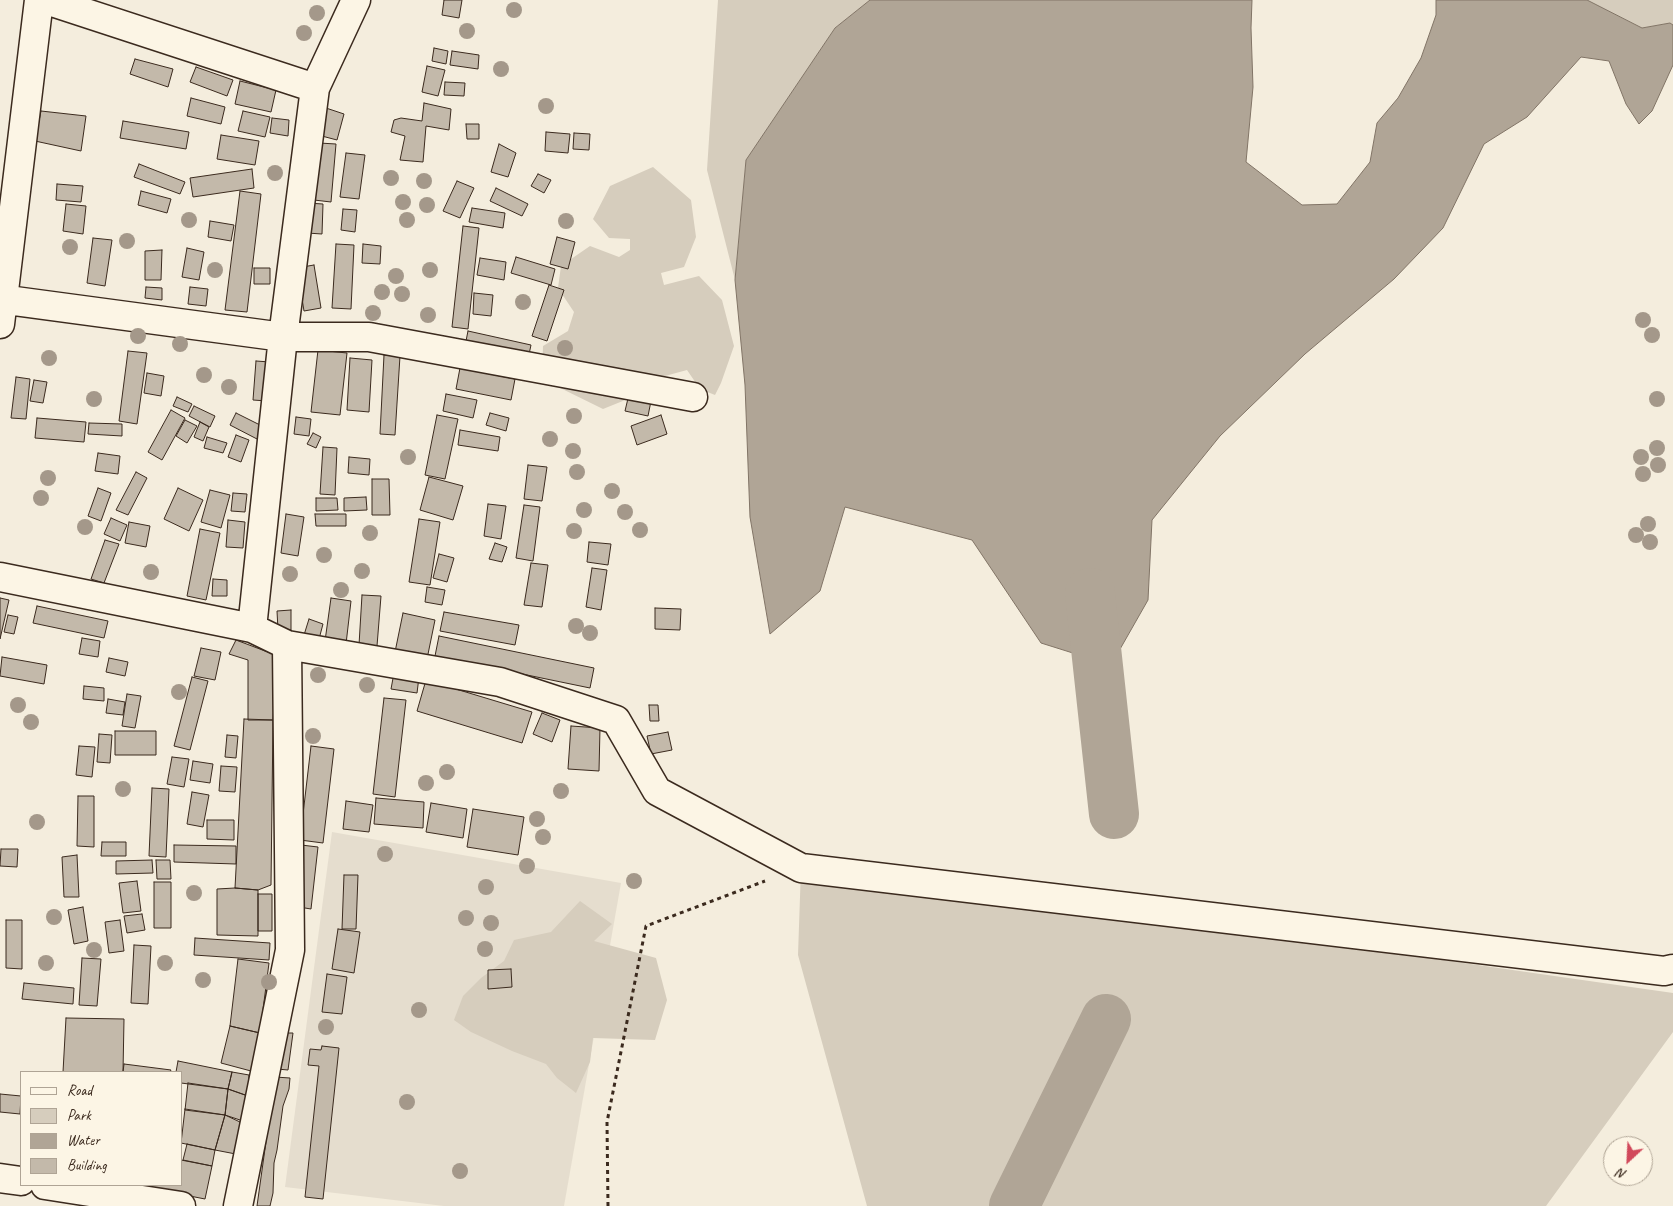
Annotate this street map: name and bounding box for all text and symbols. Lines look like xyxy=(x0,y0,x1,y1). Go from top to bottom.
legend xyxy=(20,1071,182,1186)
text: Road xyxy=(67,1081,92,1100)
text: Park xyxy=(67,1106,91,1125)
text: Water xyxy=(67,1131,100,1150)
north arrow xyxy=(1603,1136,1653,1186)
text: Building xyxy=(67,1156,106,1175)
text: N xyxy=(1614,1165,1629,1184)

